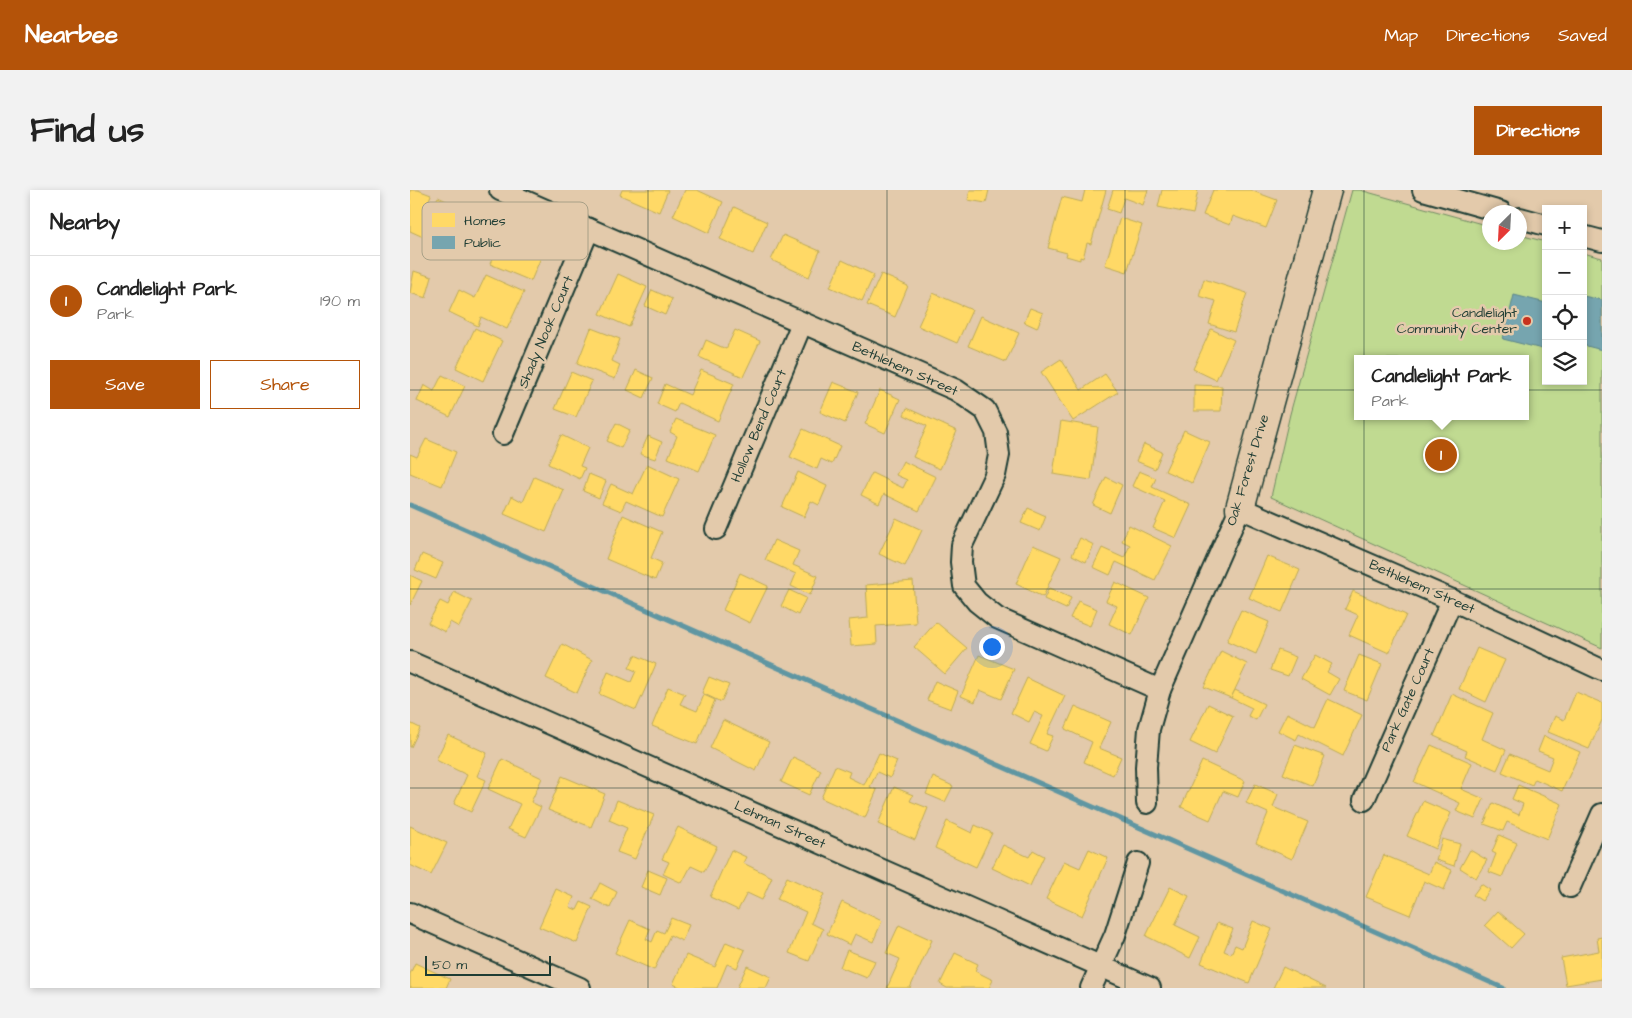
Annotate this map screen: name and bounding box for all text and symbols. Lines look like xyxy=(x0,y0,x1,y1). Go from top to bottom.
text: Nearbee xyxy=(25,18,118,52)
text: Map xyxy=(1384,23,1418,48)
text: Directions xyxy=(1446,23,1530,48)
text: Saved xyxy=(1558,23,1607,48)
text: Find us xyxy=(30,106,144,155)
button: Directions xyxy=(1474,106,1602,155)
legend xyxy=(422,202,588,260)
north arrow xyxy=(1482,205,1527,250)
map controls xyxy=(1542,205,1587,385)
button: + xyxy=(1542,205,1587,250)
text: Nearby xyxy=(50,208,120,237)
text: Homes xyxy=(464,211,506,231)
text: Public xyxy=(464,233,501,253)
button: − xyxy=(1542,250,1587,295)
street label: Shady Nook Court xyxy=(513,272,579,391)
text: Candlelight Park xyxy=(97,276,237,303)
text: 1 xyxy=(65,290,67,312)
text: 190 m xyxy=(320,290,360,312)
button: locate xyxy=(1542,295,1587,340)
text: Park xyxy=(97,303,134,325)
place label: Candlelight Community Center xyxy=(1397,303,1517,339)
marker: Candlelight Community Center xyxy=(1521,315,1533,327)
street label: Bethlehem Street xyxy=(849,337,961,401)
button: layers xyxy=(1542,340,1587,385)
popup xyxy=(1354,355,1529,420)
button: Save xyxy=(50,360,200,409)
button: Share xyxy=(210,360,360,409)
text: Candlelight Park xyxy=(1372,363,1511,390)
street label: Hollow Bend Court xyxy=(726,366,792,486)
text: Park xyxy=(1372,390,1409,412)
street label: Oak Forest Drive xyxy=(1222,411,1275,528)
pin: 1 xyxy=(1425,436,1457,474)
street label: Bethlehem Street xyxy=(1366,555,1478,619)
your location xyxy=(979,634,1005,660)
street label: Park Gate Court xyxy=(1376,645,1440,755)
street label: Lehman Street xyxy=(731,796,829,854)
scale bar xyxy=(425,953,551,976)
text: 50 m xyxy=(432,955,467,975)

